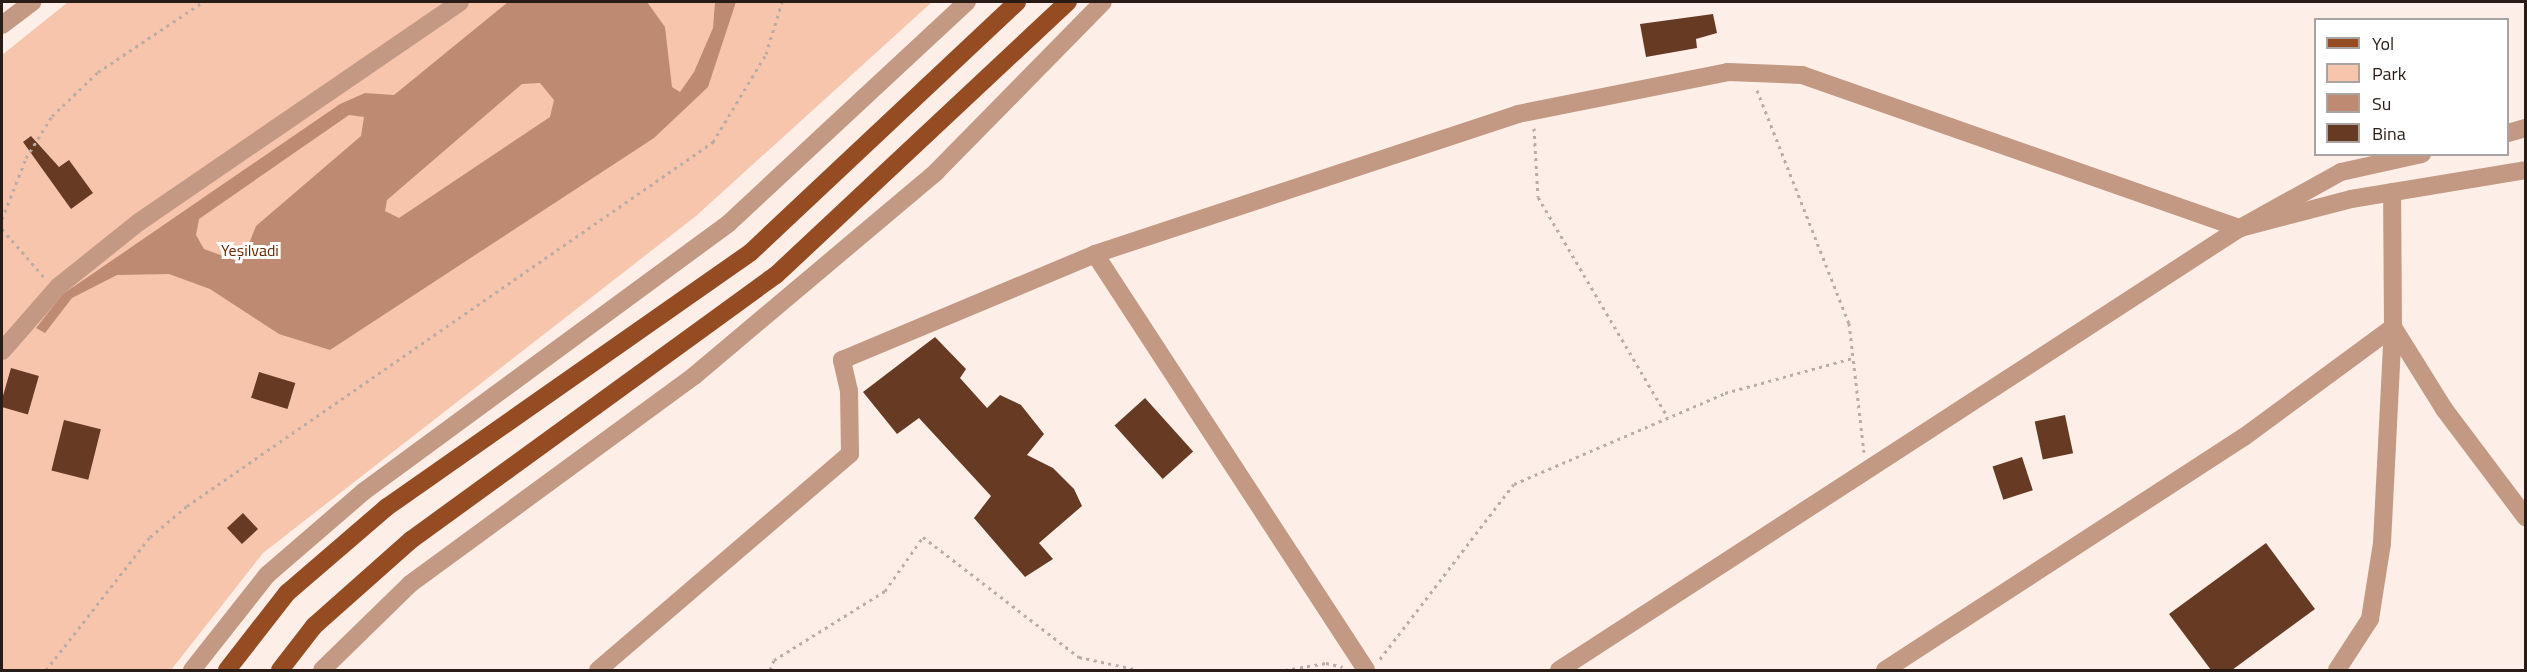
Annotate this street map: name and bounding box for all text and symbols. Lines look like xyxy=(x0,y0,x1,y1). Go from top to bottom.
legend xyxy=(2314,18,2509,156)
text: Yol xyxy=(2372,30,2394,57)
text: Park xyxy=(2372,60,2406,87)
text: Su xyxy=(2372,90,2391,117)
text: Bina xyxy=(2372,120,2406,147)
park label: Yeşilvadi xyxy=(221,240,279,260)

